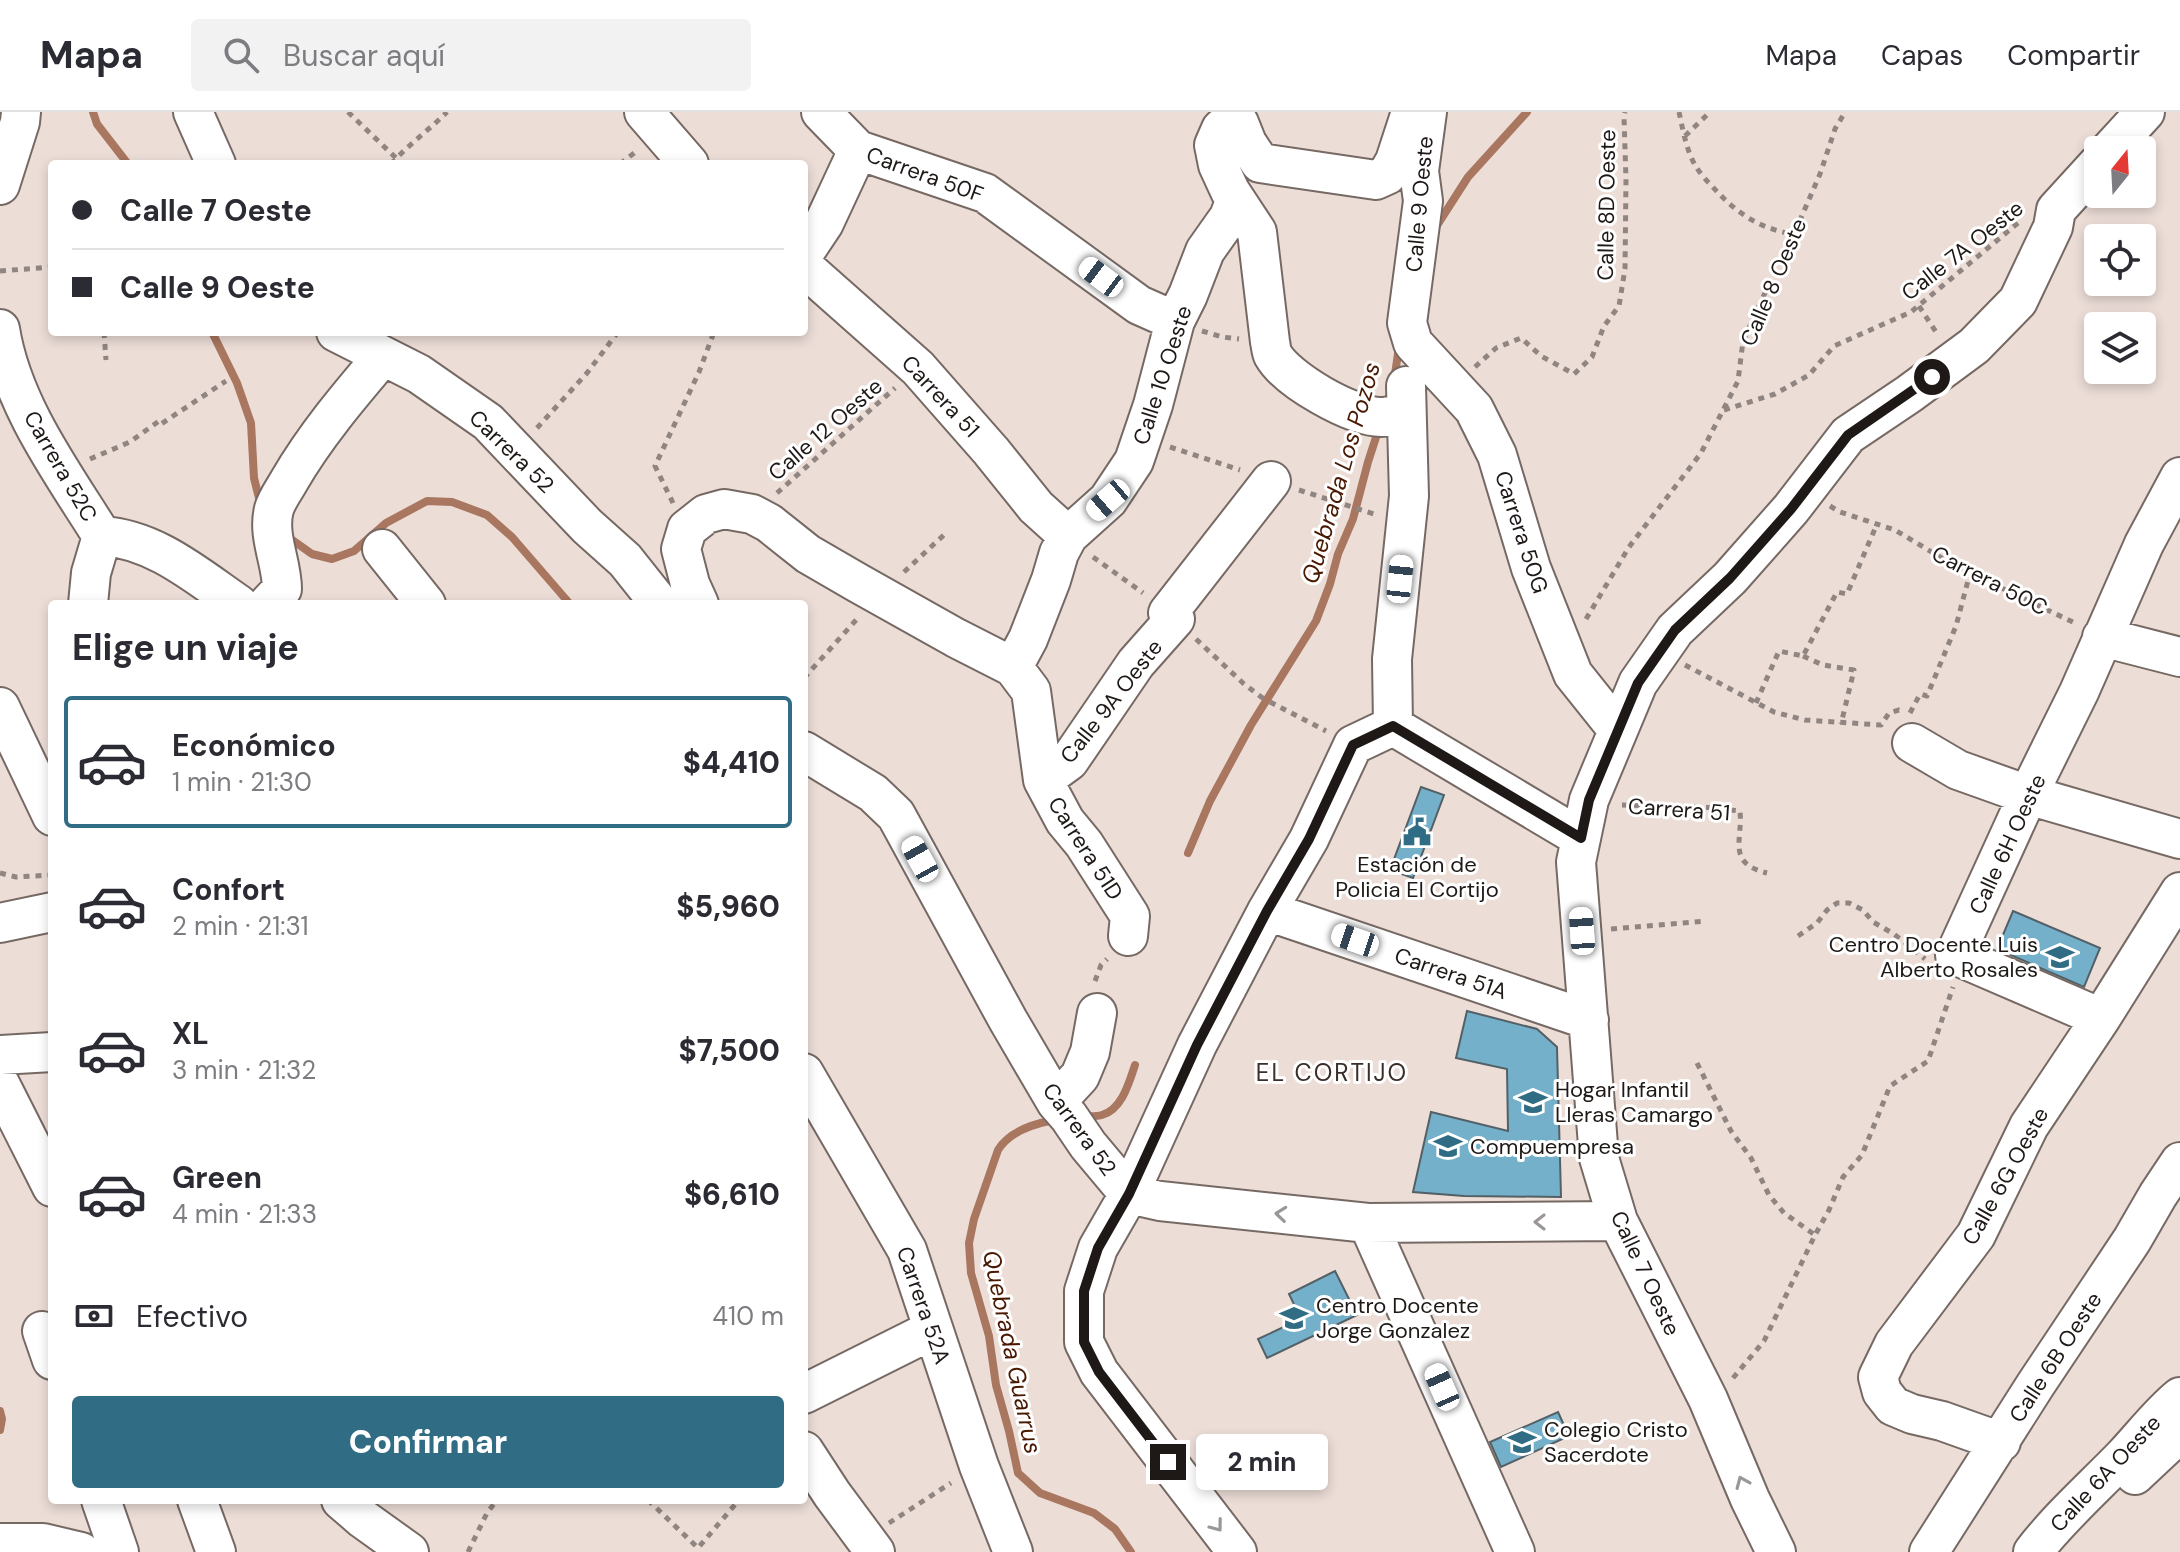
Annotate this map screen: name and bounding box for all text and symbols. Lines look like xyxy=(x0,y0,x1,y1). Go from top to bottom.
search box xyxy=(191,19,751,91)
text: Mapa xyxy=(40,30,143,80)
icon: search xyxy=(219,33,263,77)
text: Buscar aquí xyxy=(283,36,445,75)
text: Mapa xyxy=(1766,37,1837,74)
text: Capas xyxy=(1881,37,1963,74)
text: Compartir xyxy=(2007,37,2140,74)
street label: Calle 8D Oeste xyxy=(1591,129,1622,281)
street label: Calle 9 Oeste xyxy=(1399,135,1440,273)
north arrow xyxy=(2084,136,2156,208)
map controls xyxy=(2084,136,2156,384)
street label: Carrera 50F xyxy=(862,140,987,209)
text: Calle 7 Oeste xyxy=(120,191,312,230)
street label: Calle 7A Oeste xyxy=(1895,194,2029,307)
street label: Calle 8 Oeste xyxy=(1734,214,1813,350)
button: locate xyxy=(2084,224,2156,296)
car xyxy=(1075,253,1127,301)
text: Calle 9 Oeste xyxy=(120,268,315,307)
street label: Calle 10 Oeste xyxy=(1126,302,1199,448)
button: layers xyxy=(2084,312,2156,384)
street label: Carrera 51 xyxy=(895,349,986,444)
water label: Quebrada Los Pozos xyxy=(1294,358,1387,587)
route start xyxy=(1914,359,1950,395)
street label: Calle 12 Oeste xyxy=(762,372,888,487)
street label: Carrera 52 xyxy=(463,403,560,499)
street label: Carrera 52C xyxy=(17,406,104,527)
street label: Carrera 50G xyxy=(1488,467,1555,597)
car xyxy=(1082,475,1134,525)
street label: Carrera 50C xyxy=(1927,539,2053,622)
car xyxy=(1386,554,1414,604)
text: Elige un viaje xyxy=(72,624,299,671)
street label: Calle 9A Oeste xyxy=(1054,633,1169,769)
icon: car xyxy=(76,726,148,798)
text: Económico xyxy=(172,726,336,765)
text: $4,410 xyxy=(683,743,780,782)
text: 1 min · 21:30 xyxy=(172,765,312,799)
street label: Calle 6H Oeste xyxy=(1962,769,2053,919)
street label: Carrera 51D xyxy=(1041,791,1130,905)
street label: Carrera 51 xyxy=(1627,791,1731,828)
public building icon: Estación de Policia El Cortijo xyxy=(1402,817,1432,847)
car xyxy=(898,832,942,886)
place label: Estación de Policia El Cortijo xyxy=(1335,850,1499,904)
icon: car xyxy=(76,870,148,942)
text: Confort xyxy=(172,870,285,909)
text: $5,960 xyxy=(676,887,780,926)
car xyxy=(1568,906,1596,956)
text: 2 min · 21:31 xyxy=(172,909,309,943)
car xyxy=(1328,921,1382,959)
place label: Centro Docente Luis Alberto Rosales xyxy=(1829,930,2038,984)
street label: Carrera 51A xyxy=(1391,941,1511,1006)
school or university icon: Centro Docente Luis Alberto Rosales xyxy=(2045,942,2075,972)
icon: car xyxy=(76,1014,148,1086)
text: XL xyxy=(172,1014,209,1053)
text: $7,500 xyxy=(679,1031,780,1070)
text: 3 min · 21:32 xyxy=(172,1053,316,1087)
district label: EL CORTIJO xyxy=(1256,1057,1408,1088)
place label: Hogar Infantil Lleras Camargo xyxy=(1555,1075,1713,1129)
street label: Carrera 52 xyxy=(1036,1077,1123,1181)
school or university icon: Hogar Infantil Lleras Camargo xyxy=(1518,1087,1548,1117)
street label: Calle 6G Oeste xyxy=(1956,1102,2055,1250)
school or university icon: Compuempresa xyxy=(1433,1131,1463,1161)
place label: Compuempresa xyxy=(1470,1132,1634,1161)
icon: car xyxy=(76,1158,148,1230)
text: Green xyxy=(172,1158,262,1197)
text: $6,610 xyxy=(684,1175,780,1214)
text: 4 min · 21:33 xyxy=(172,1197,317,1231)
one-way arrow xyxy=(1274,1205,1287,1222)
street label: Calle 7 Oeste xyxy=(1604,1206,1687,1340)
one-way arrow xyxy=(1533,1213,1546,1231)
street label: Carrera 52A xyxy=(890,1243,957,1368)
water label: Quebrada Guarrus xyxy=(976,1247,1049,1456)
street label: Calle 6B Oeste xyxy=(2002,1287,2108,1428)
place label: Centro Docente Jorge Gonzalez xyxy=(1316,1291,1479,1345)
icon: cash xyxy=(72,1294,116,1338)
text: Efectivo xyxy=(136,1297,248,1336)
text: 410 m xyxy=(712,1299,784,1333)
school or university icon: Centro Docente Jorge Gonzalez xyxy=(1279,1303,1309,1333)
car xyxy=(1421,1360,1463,1414)
button: Confirmar xyxy=(72,1396,784,1488)
street label: Calle 6A Oeste xyxy=(2044,1409,2167,1538)
place label: Colegio Cristo Sacerdote xyxy=(1544,1415,1688,1469)
school or university icon: Colegio Cristo Sacerdote xyxy=(1507,1427,1537,1457)
callout: 2 min xyxy=(1196,1434,1328,1490)
route end xyxy=(1150,1444,1186,1480)
text: 2 min xyxy=(1227,1445,1297,1479)
one-way arrow xyxy=(1736,1476,1752,1490)
one-way arrow xyxy=(1207,1517,1221,1531)

